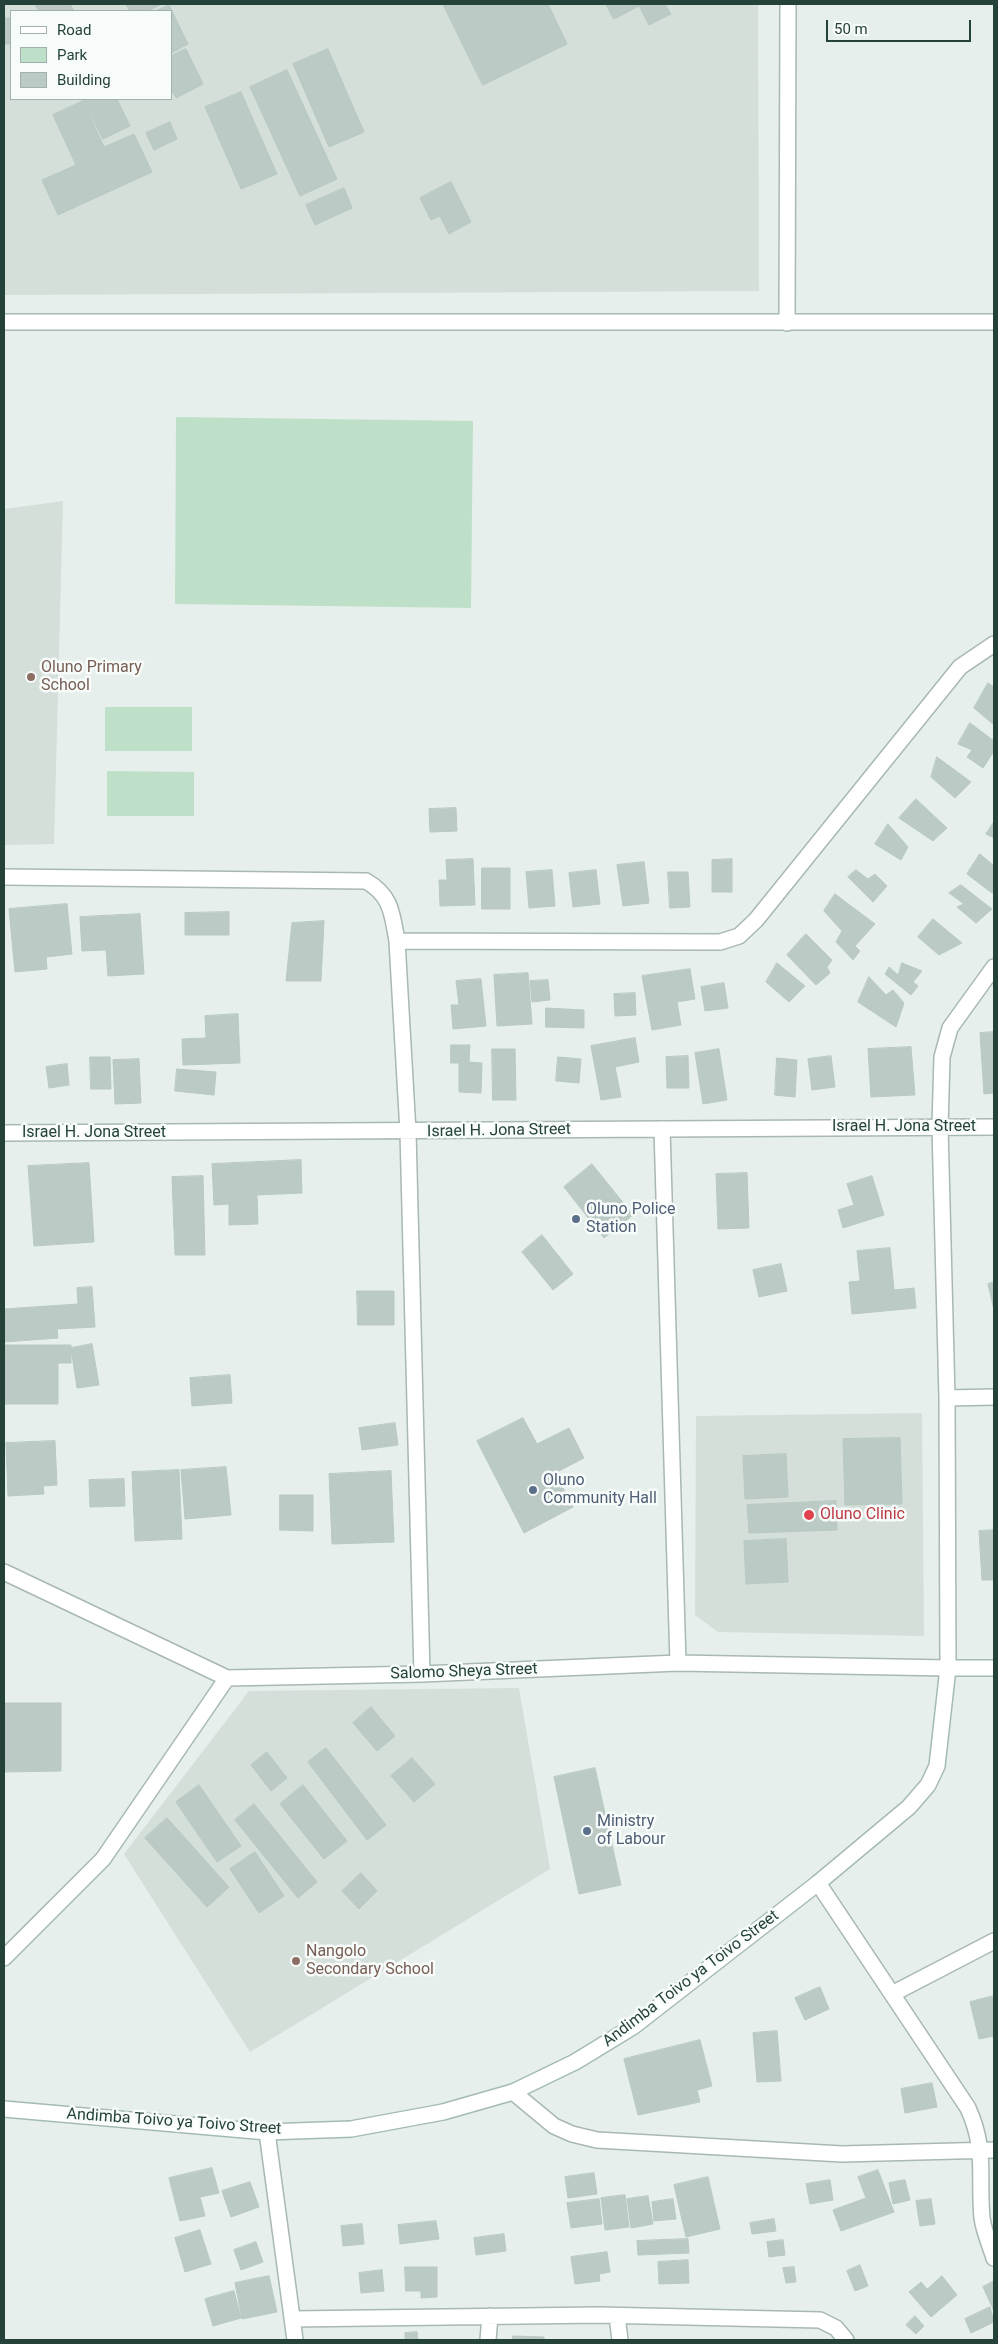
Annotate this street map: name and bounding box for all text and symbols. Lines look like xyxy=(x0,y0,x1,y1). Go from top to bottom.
legend xyxy=(10,10,172,100)
scale bar xyxy=(828,10,973,42)
text: 50 m xyxy=(834,20,868,38)
text: Road xyxy=(57,21,91,39)
text: Park xyxy=(57,46,87,64)
text: Building xyxy=(57,71,111,89)
place label: Oluno Primary School xyxy=(41,658,142,696)
marker: Oluno Primary School xyxy=(25,671,37,683)
street label: Israel H. Jona Street xyxy=(832,1117,976,1137)
street label: Israel H. Jona Street xyxy=(427,1120,571,1142)
street label: Israel H. Jona Street xyxy=(22,1123,166,1143)
place label: Oluno Police Station xyxy=(586,1200,675,1238)
marker: Oluno Police Station xyxy=(570,1213,582,1225)
place label: Oluno Community Hall xyxy=(543,1471,657,1509)
marker: Oluno Community Hall xyxy=(527,1484,539,1496)
place label: Oluno Clinic xyxy=(820,1505,905,1525)
marker: Oluno Clinic xyxy=(802,1508,816,1522)
street label: Salomo Sheya Street xyxy=(390,1660,538,1684)
place label: Ministry of Labour xyxy=(597,1812,665,1850)
marker: Ministry of Labour xyxy=(581,1825,593,1837)
street label: Andimba Toivo ya Toivo Street xyxy=(599,1907,783,2051)
place label: Nangolo Secondary School xyxy=(306,1942,434,1980)
marker: Nangolo Secondary School xyxy=(290,1955,302,1967)
street label: Andimba Toivo ya Toivo Street xyxy=(66,2105,282,2139)

